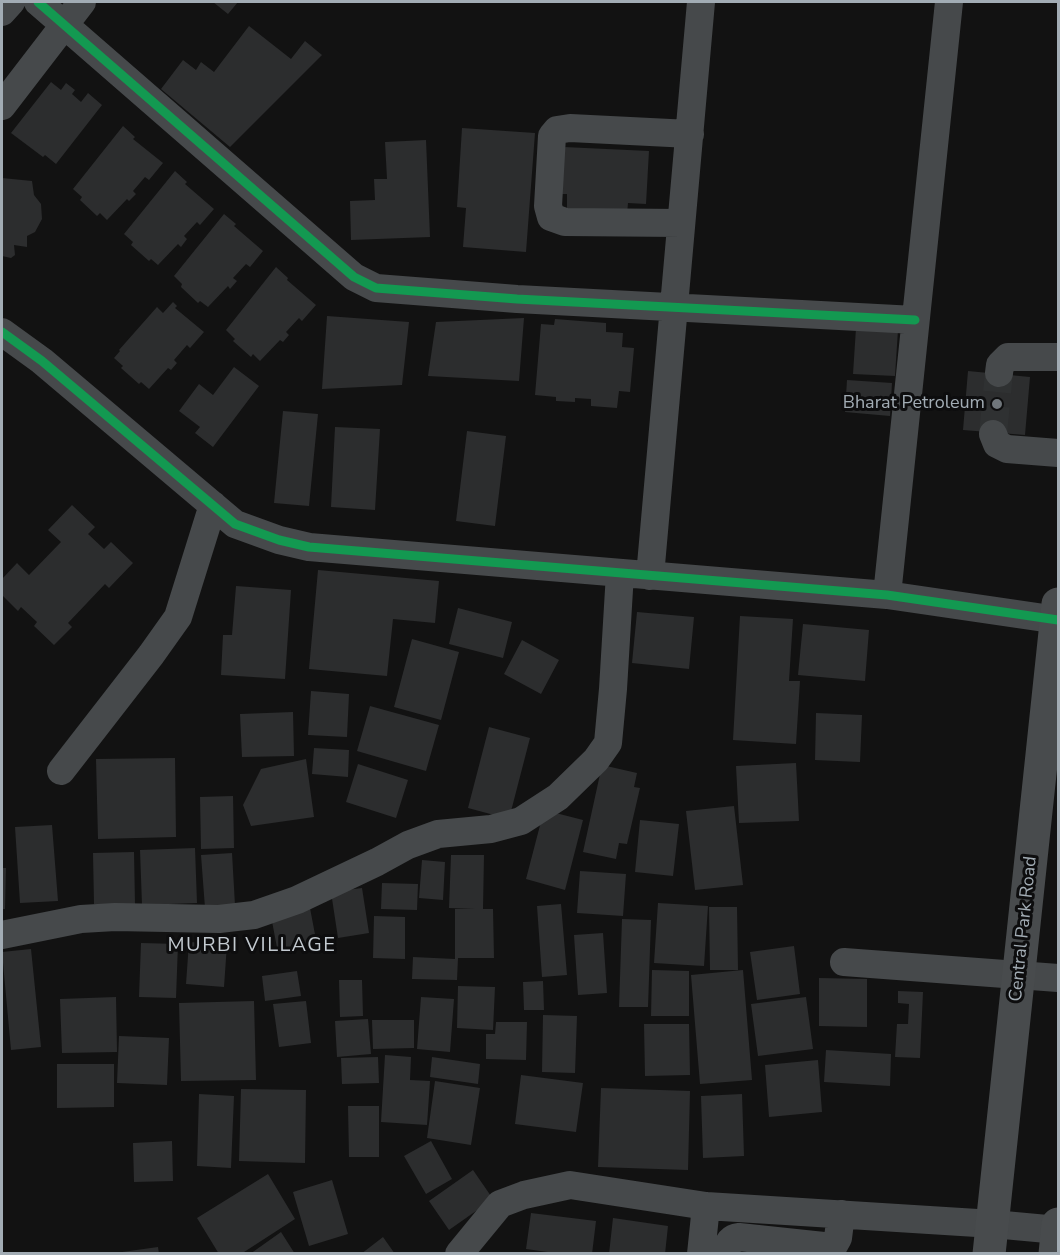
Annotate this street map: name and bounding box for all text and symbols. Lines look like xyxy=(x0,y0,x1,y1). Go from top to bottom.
place label: Bharat Petroleum xyxy=(843,393,985,415)
marker: Bharat Petroleum xyxy=(990,397,1004,411)
street label: Central Park Road xyxy=(1006,855,1042,1003)
district label: MURBI VILLAGE xyxy=(167,934,337,958)

